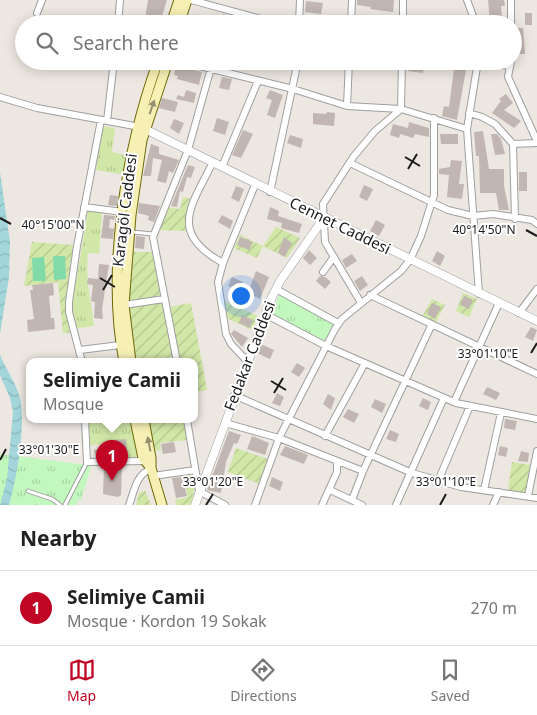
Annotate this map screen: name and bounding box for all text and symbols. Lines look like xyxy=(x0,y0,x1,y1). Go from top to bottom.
search box xyxy=(15,15,522,70)
icon: search xyxy=(33,29,61,57)
text: Search here xyxy=(73,30,179,56)
one-way arrow xyxy=(149,99,156,114)
street label: Karagöl Caddesi xyxy=(107,152,141,268)
street label: Cennet Caddesi xyxy=(287,192,394,258)
text: 40°15'00"N xyxy=(21,216,85,233)
text: 40°14'50"N xyxy=(452,221,516,238)
your location xyxy=(228,283,254,309)
street label: Fedakar Caddesi xyxy=(219,298,279,414)
text: 33°01'10"E xyxy=(458,345,518,362)
popup xyxy=(26,358,198,423)
text: Selimiye Camii xyxy=(43,367,181,393)
text: Mosque xyxy=(43,393,104,415)
one-way arrow xyxy=(144,436,152,452)
pin: 1 xyxy=(96,440,128,481)
text: 33°01'30"E xyxy=(19,441,79,458)
text: 33°01'20"E xyxy=(183,473,243,490)
text: 33°01'10"E xyxy=(416,473,476,490)
text: Nearby xyxy=(20,524,96,552)
text: Selimiye Camii xyxy=(67,584,205,610)
text: 1 xyxy=(31,597,41,619)
text: 270 m xyxy=(470,597,517,619)
text: Mosque · Kordon 19 Sokak xyxy=(67,610,267,632)
tab: Map xyxy=(67,656,96,705)
tab: Directions xyxy=(230,656,297,705)
tab: Saved xyxy=(431,656,470,705)

